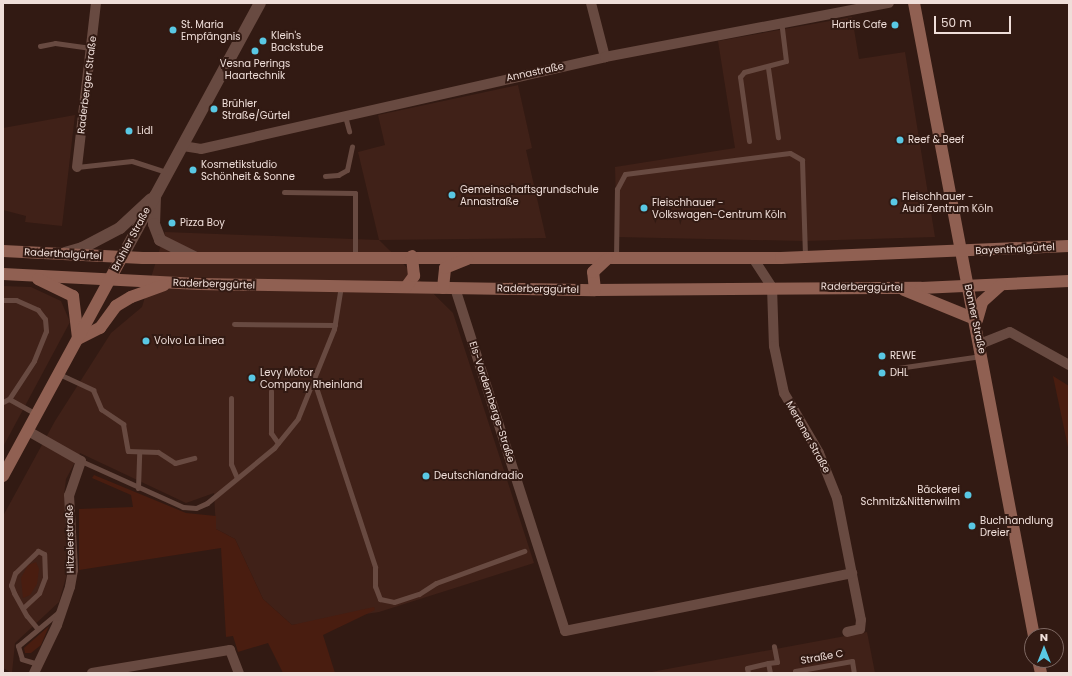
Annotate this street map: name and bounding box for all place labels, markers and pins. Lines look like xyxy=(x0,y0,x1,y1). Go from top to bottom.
place label: St. Maria Empfängnis xyxy=(181,18,240,42)
place label: Hartis Cafe xyxy=(832,19,887,31)
marker: Hartis Cafe xyxy=(890,20,900,30)
marker: St. Maria Empfängnis xyxy=(168,25,178,35)
place label: Klein's Backstube xyxy=(271,29,323,52)
marker: Klein's Backstube xyxy=(258,36,268,46)
marker: Vesna Perings Haartechnik xyxy=(250,46,260,56)
place label: Vesna Perings Haartechnik xyxy=(220,57,290,80)
place label: Brühler Straße/Gürtel xyxy=(222,97,290,120)
marker: Brühler Straße/Gürtel xyxy=(209,104,219,114)
place label: Lidl xyxy=(137,125,153,137)
marker: Lidl xyxy=(124,126,134,136)
place label: Reef & Beef xyxy=(908,134,964,146)
marker: Reef & Beef xyxy=(895,135,905,145)
place label: Kosmetikstudio Schönheit & Sonne xyxy=(201,158,295,182)
marker: Kosmetikstudio Schönheit & Sonne xyxy=(188,165,198,175)
place label: Gemeinschaftsgrundschule Annastraße xyxy=(460,183,599,206)
marker: Gemeinschaftsgrundschule Annastraße xyxy=(447,190,457,200)
place label: Fleischhauer - Audi Zentrum Köln xyxy=(902,190,993,214)
place label: Fleischhauer - Volkswagen-Centrum Köln xyxy=(652,196,786,220)
marker: Fleischhauer - Audi Zentrum Köln xyxy=(889,197,899,207)
marker: Fleischhauer - Volkswagen-Centrum Köln xyxy=(639,203,649,213)
place label: Pizza Boy xyxy=(180,217,225,229)
marker: Pizza Boy xyxy=(167,218,177,228)
place label: Volvo La Linea xyxy=(154,335,224,347)
marker: Volvo La Linea xyxy=(141,336,151,346)
place label: REWE xyxy=(890,350,916,362)
marker: REWE xyxy=(877,351,887,361)
place label: Levy Motor Company Rheinland xyxy=(260,366,363,390)
place label: DHL xyxy=(890,367,908,379)
marker: DHL xyxy=(877,368,887,378)
marker: Levy Motor Company Rheinland xyxy=(247,373,257,383)
place label: Deutschlandradio xyxy=(434,470,523,482)
marker: Deutschlandradio xyxy=(421,471,431,481)
place label: Bäckerei Schmitz&Nittenwilm xyxy=(861,483,960,506)
marker: Bäckerei Schmitz&Nittenwilm xyxy=(963,490,973,500)
place label: Buchhandlung Dreier xyxy=(980,514,1053,538)
marker: Buchhandlung Dreier xyxy=(967,521,977,531)

